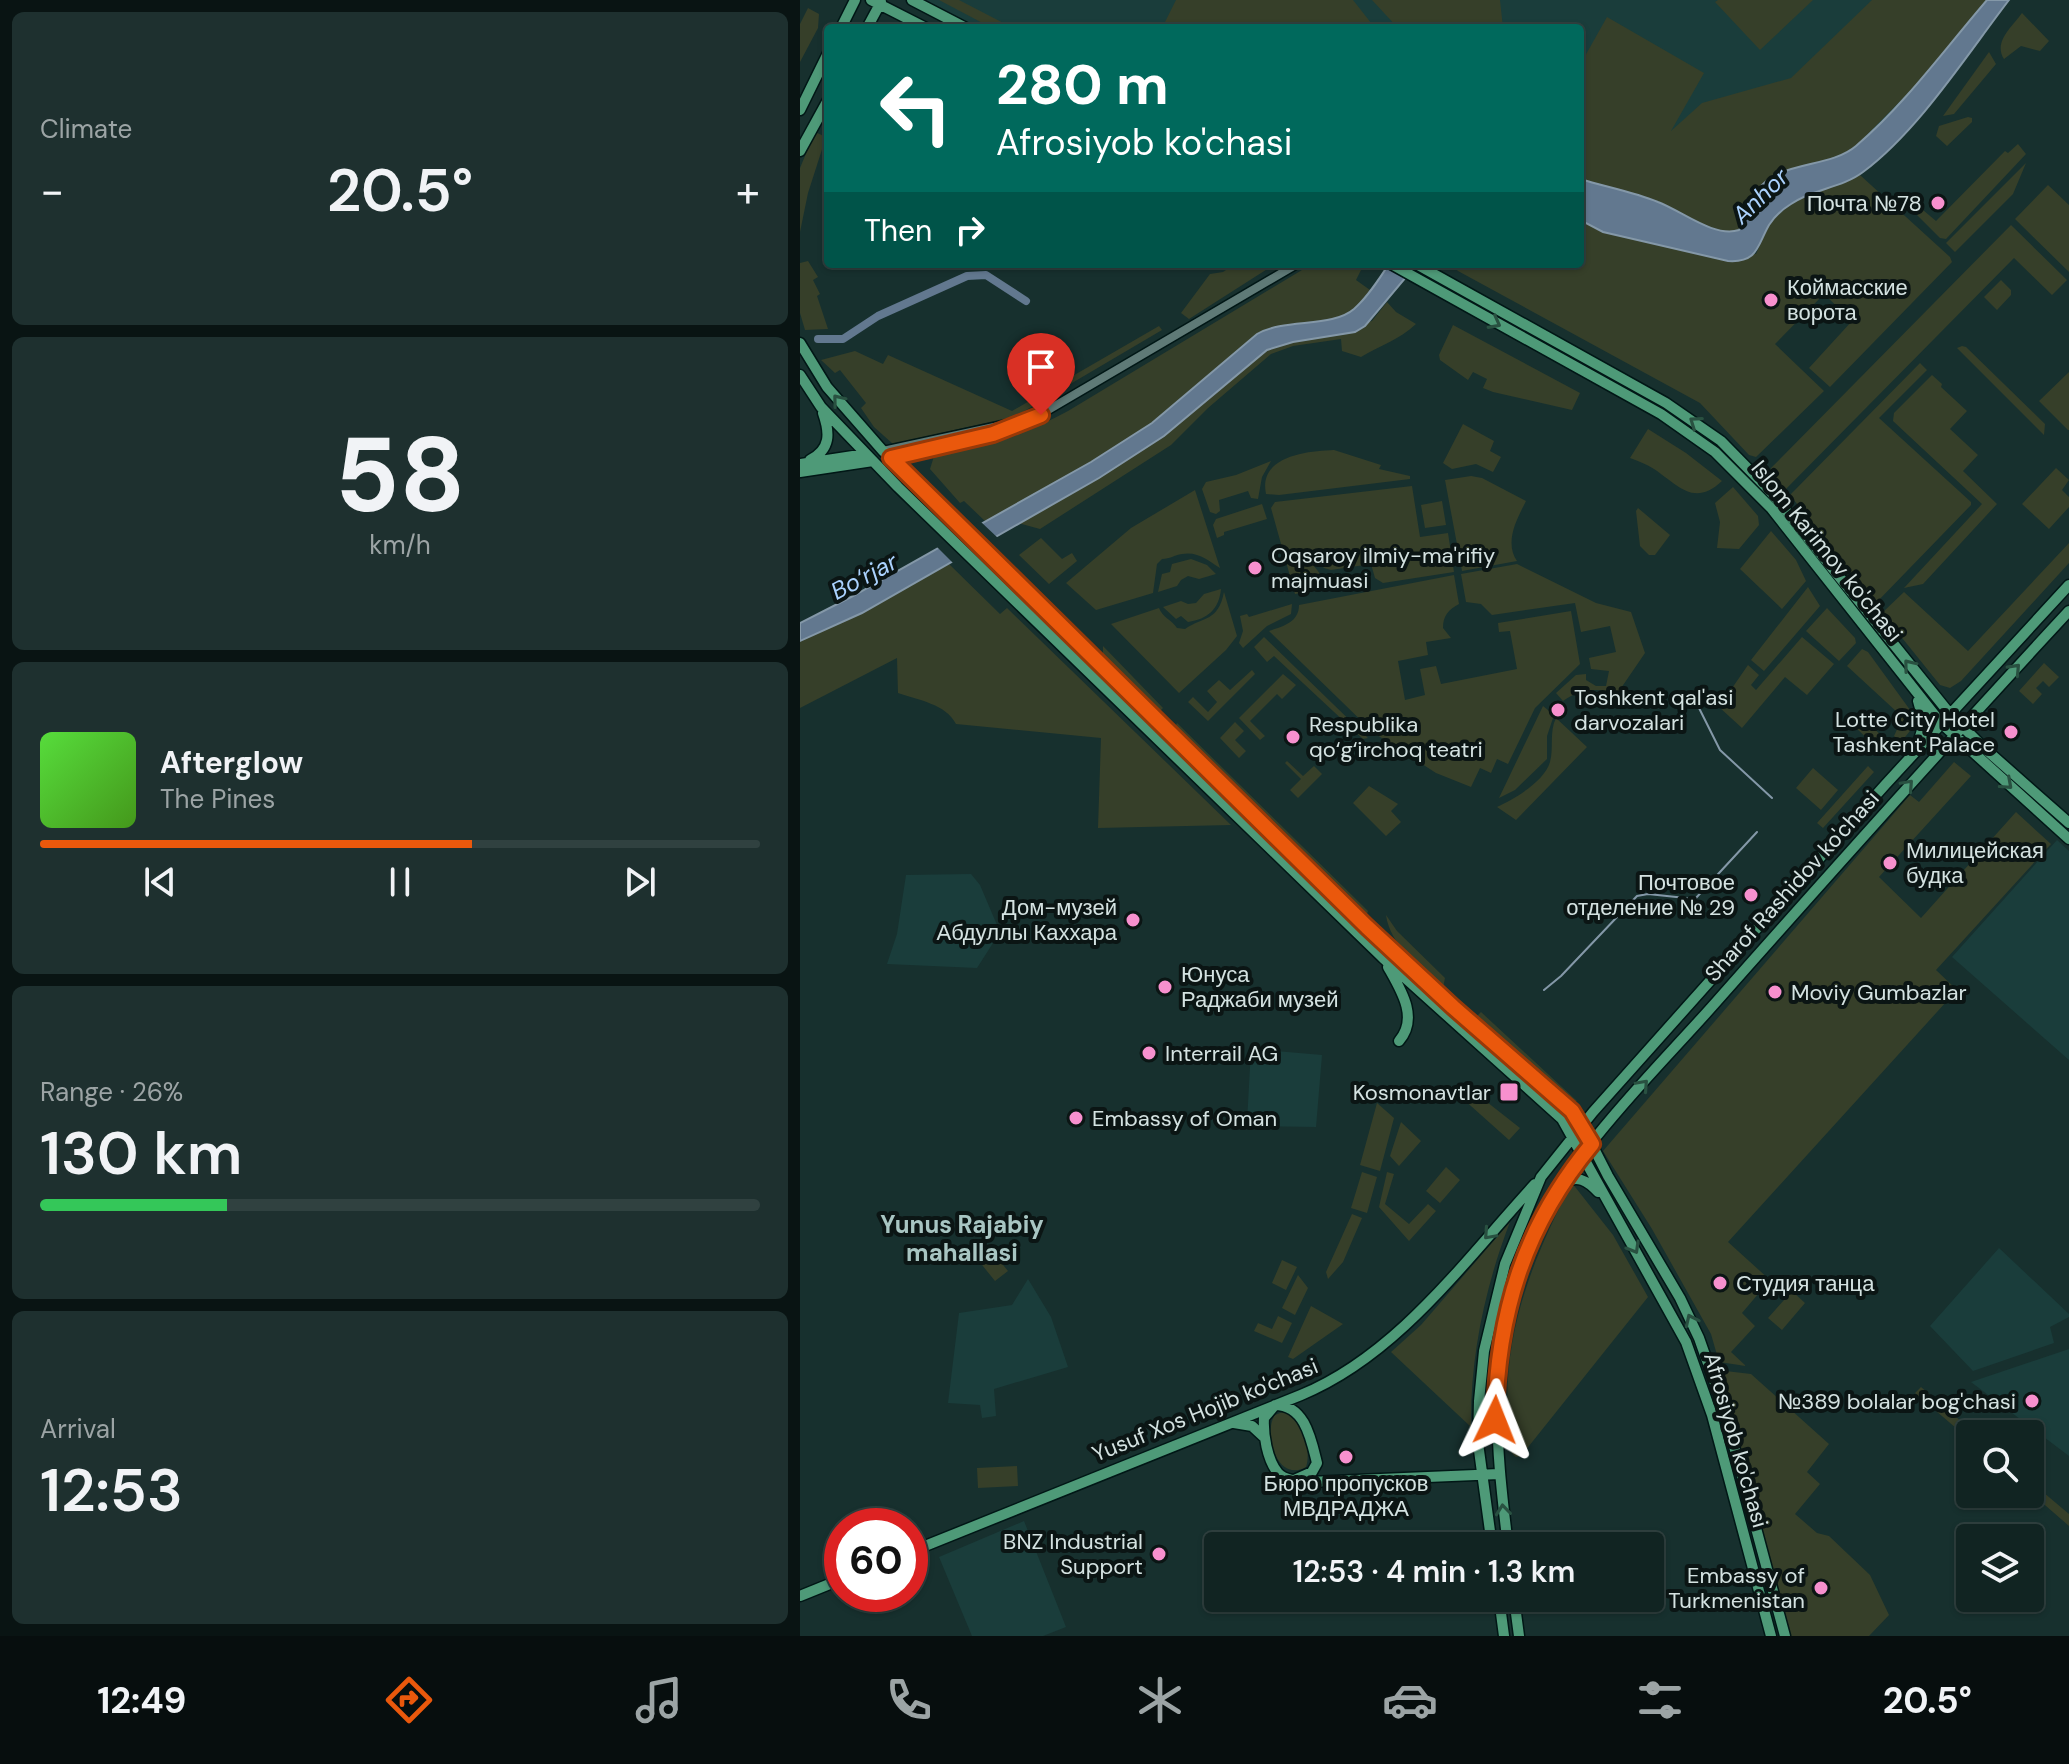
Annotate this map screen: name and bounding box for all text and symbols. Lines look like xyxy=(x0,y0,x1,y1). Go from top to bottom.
text: 280 m xyxy=(996,48,1169,121)
icon: left xyxy=(864,56,968,160)
text: Climate xyxy=(40,112,132,146)
text: Afrosiyob ko'chasi xyxy=(996,119,1292,166)
text: 20.5° xyxy=(327,151,473,230)
water label: Anhor xyxy=(1725,161,1796,231)
text: − xyxy=(40,162,64,220)
text: + xyxy=(736,162,760,220)
place label: Почта №78 xyxy=(1807,189,1922,218)
marker: Почта №78 xyxy=(1929,194,1947,212)
icon: right xyxy=(948,208,992,252)
text: Then xyxy=(864,211,932,250)
place label: Коймасские ворота xyxy=(1787,273,1908,327)
marker: Коймасские ворота xyxy=(1762,291,1780,309)
one-way arrow xyxy=(1487,313,1501,328)
pin xyxy=(1007,333,1075,415)
icon: arrive xyxy=(1019,345,1063,389)
one-way arrow xyxy=(833,394,847,409)
text: 58 xyxy=(335,408,465,543)
one-way arrow xyxy=(1689,417,1703,432)
street label: Islom Karimov ko'chasi xyxy=(1745,454,1909,648)
text: km/h xyxy=(369,528,431,562)
place label: Oqsaroy ilmiy-ma'rifiy majmuasi xyxy=(1271,541,1495,595)
water label: Bo‘rjar xyxy=(825,545,904,606)
marker: Oqsaroy ilmiy-ma'rifiy majmuasi xyxy=(1246,559,1264,577)
one-way arrow xyxy=(1904,659,1918,674)
one-way arrow xyxy=(2005,663,2019,678)
place label: Toshkent qal'asi darvozalari xyxy=(1574,683,1733,737)
marker: Toshkent qal'asi darvozalari xyxy=(1549,701,1567,719)
place label: Lotte City Hotel Tashkent Palace xyxy=(1833,705,1995,759)
place label: Respublika qo‘g‘irchoq teatri xyxy=(1309,710,1483,764)
marker: Lotte City Hotel Tashkent Palace xyxy=(2002,723,2020,741)
marker: Respublika qo‘g‘irchoq teatri xyxy=(1284,728,1302,746)
text: Afterglow xyxy=(160,743,303,782)
one-way arrow xyxy=(1997,774,2012,788)
one-way arrow xyxy=(1898,780,1913,795)
text: The Pines xyxy=(160,782,275,816)
street label: Sharof Rashidov ko'chasi xyxy=(1698,784,1886,988)
place label: Милицейская будка xyxy=(1906,836,2044,890)
marker: Милицейская будка xyxy=(1881,854,1899,872)
icon: previous xyxy=(138,860,182,904)
icon: pause xyxy=(378,860,422,904)
icon: next xyxy=(618,860,662,904)
place label: Почтовое отделение № 29 xyxy=(1566,868,1735,922)
marker: Почтовое отделение № 29 xyxy=(1742,886,1760,904)
place label: Дом-музей Абдуллы Каххара xyxy=(937,893,1118,947)
marker: Дом-музей Абдуллы Каххара xyxy=(1124,911,1142,929)
place label: Юнуса Раджаби музей xyxy=(1181,960,1338,1014)
marker: Юнуса Раджаби музей xyxy=(1156,978,1174,996)
place label: Moviy Gumbazlar xyxy=(1791,978,1967,1007)
marker: Moviy Gumbazlar xyxy=(1766,983,1784,1001)
place label: Interrail AG xyxy=(1165,1039,1278,1068)
marker: Interrail AG xyxy=(1140,1044,1158,1062)
text: Range · 26% xyxy=(40,1075,183,1109)
place label: Kosmonavtlar xyxy=(1353,1078,1491,1107)
one-way arrow xyxy=(1633,1079,1648,1094)
marker: Kosmonavtlar xyxy=(1498,1081,1520,1103)
place label: Embassy of Oman xyxy=(1092,1104,1277,1133)
marker: Embassy of Oman xyxy=(1067,1109,1085,1127)
text: 130 km xyxy=(40,1114,242,1193)
district label: Yunus Rajabiy mahallasi xyxy=(880,1209,1044,1268)
one-way arrow xyxy=(1484,1225,1498,1240)
one-way arrow xyxy=(1624,1239,1640,1254)
place label: Студия танца xyxy=(1736,1269,1875,1298)
marker: Студия танца xyxy=(1711,1274,1729,1292)
one-way arrow xyxy=(1685,1314,1701,1328)
street label: Afrosiyob ko'chasi xyxy=(1697,1349,1775,1531)
street label: Yusuf Xos Hojib ko'chasi xyxy=(1088,1351,1322,1469)
position arrow xyxy=(1453,1378,1537,1462)
place label: №389 bolalar bog'chasi xyxy=(1778,1387,2016,1416)
marker: №389 bolalar bog'chasi xyxy=(2023,1392,2041,1410)
text: Arrival xyxy=(40,1412,116,1446)
map controls xyxy=(1956,1420,2044,1612)
button: search xyxy=(1956,1420,2044,1508)
marker: Бюро пропусков МВДРАДЖА xyxy=(1337,1448,1355,1466)
text: 12:53 xyxy=(40,1451,183,1530)
place label: Бюро пропусков МВДРАДЖА xyxy=(1263,1469,1429,1523)
one-way arrow xyxy=(1495,1503,1512,1516)
speed limit sign: 60 xyxy=(824,1508,928,1612)
button: layers xyxy=(1956,1524,2044,1612)
place label: BNZ Industrial Support xyxy=(1003,1527,1143,1581)
marker: BNZ Industrial Support xyxy=(1150,1545,1168,1563)
text: 12:53 · 4 min · 1.3 km xyxy=(1293,1552,1575,1591)
place label: Embassy of Turkmenistan xyxy=(1668,1561,1805,1615)
marker: Embassy of Turkmenistan xyxy=(1812,1579,1830,1597)
icon: directions xyxy=(381,1672,437,1728)
icon: music xyxy=(631,1672,687,1728)
icon: phone xyxy=(881,1672,937,1728)
icon: climate xyxy=(1132,1672,1188,1728)
icon: car xyxy=(1382,1672,1438,1728)
icon: filters xyxy=(1632,1672,1688,1728)
text: 12:49 xyxy=(97,1677,186,1724)
text: 20.5° xyxy=(1883,1677,1972,1724)

